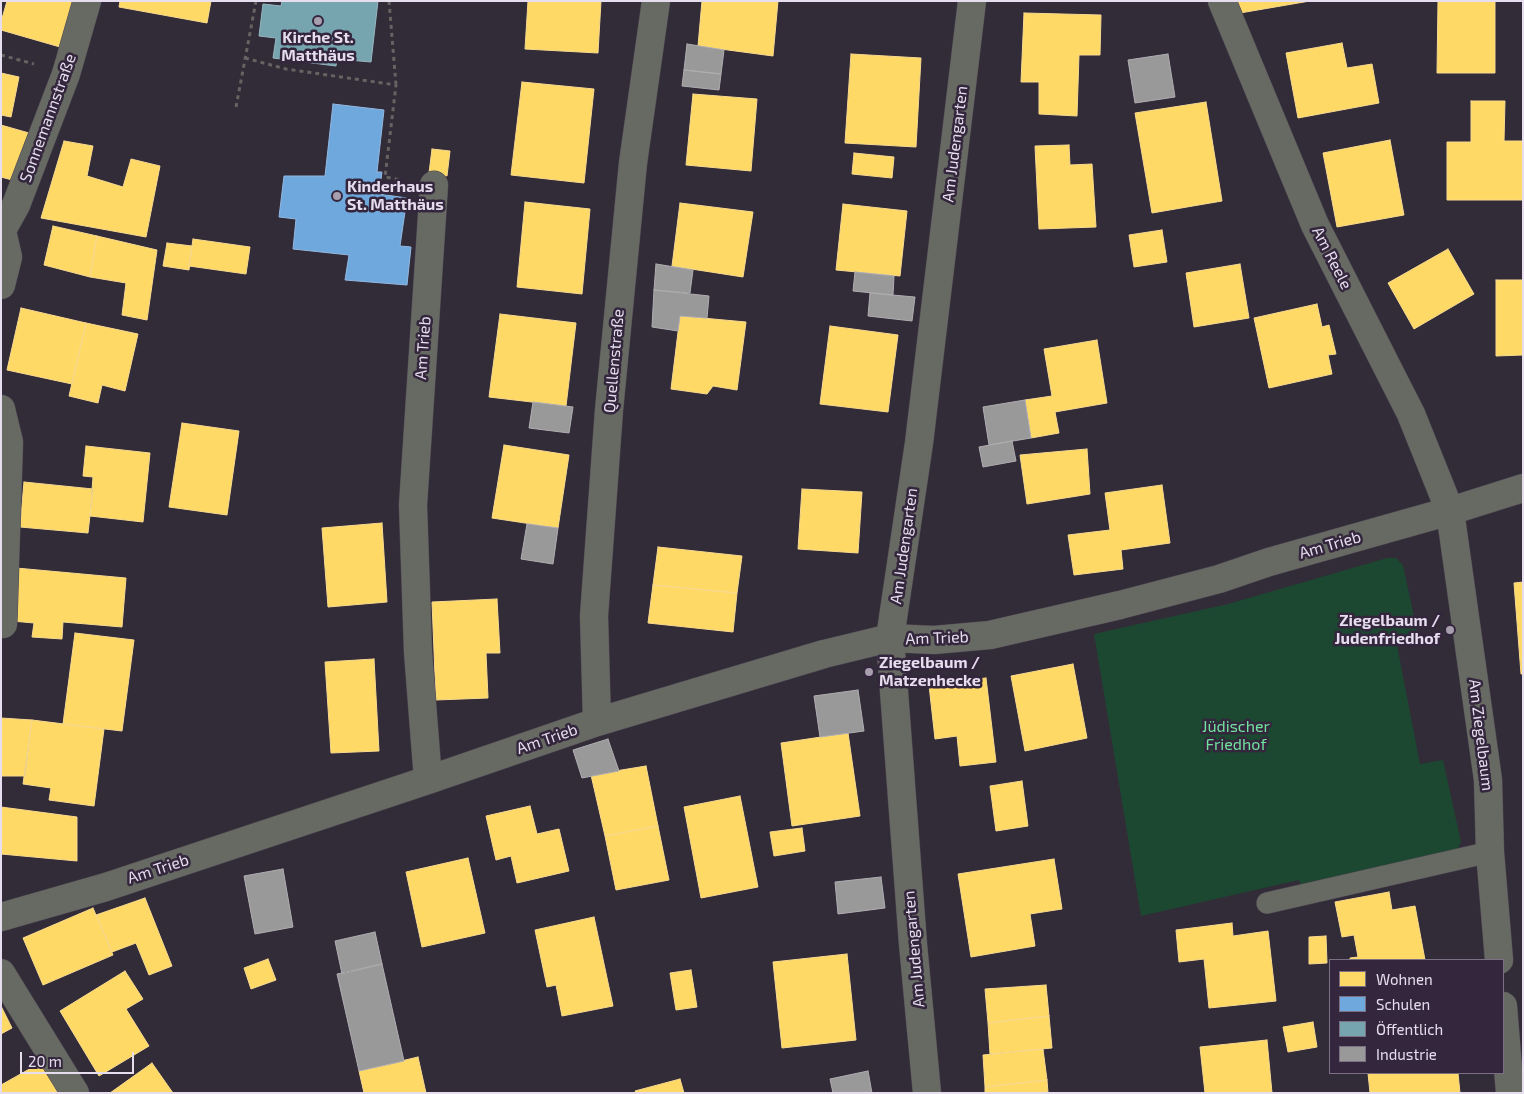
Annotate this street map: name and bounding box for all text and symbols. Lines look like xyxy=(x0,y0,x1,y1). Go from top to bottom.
marker: Kirche St. Matthäus xyxy=(312,15,324,27)
place label: Kirche St. Matthäus xyxy=(281,28,355,66)
street label: Sonnemannstraße xyxy=(16,51,80,185)
street label: Am Judengarten xyxy=(938,85,972,203)
place label: Kinderhaus St. Matthäus xyxy=(347,177,444,215)
marker: Kinderhaus St. Matthäus xyxy=(331,190,343,202)
street label: Am Reele xyxy=(1308,223,1356,293)
street label: Quellenstraße xyxy=(600,308,628,414)
street label: Am Trieb xyxy=(411,316,435,380)
street label: Am Judengarten xyxy=(886,487,922,605)
street label: Am Trieb xyxy=(1297,527,1363,563)
place label: Ziegelbaum / Judenfriedhof xyxy=(1335,611,1440,649)
marker: Ziegelbaum / Judenfriedhof xyxy=(1444,624,1456,636)
street label: Am Trieb xyxy=(905,627,969,649)
place label: Ziegelbaum / Matzenhecke xyxy=(879,653,981,691)
marker: Ziegelbaum / Matzenhecke xyxy=(863,666,875,678)
street label: Am Ziegelbaum xyxy=(1465,678,1497,792)
park label: Jüdischer Friedhof xyxy=(1202,717,1270,755)
street label: Am Trieb xyxy=(514,720,580,758)
street label: Am Trieb xyxy=(125,850,191,888)
street label: Am Judengarten xyxy=(899,890,929,1008)
legend xyxy=(1329,959,1504,1074)
text: Wohnen xyxy=(1376,970,1433,988)
text: Schulen xyxy=(1376,995,1430,1013)
text: Öffentlich xyxy=(1376,1020,1443,1038)
scale bar xyxy=(22,1042,136,1074)
text: Industrie xyxy=(1376,1045,1437,1063)
text: 20 m xyxy=(28,1052,62,1070)

